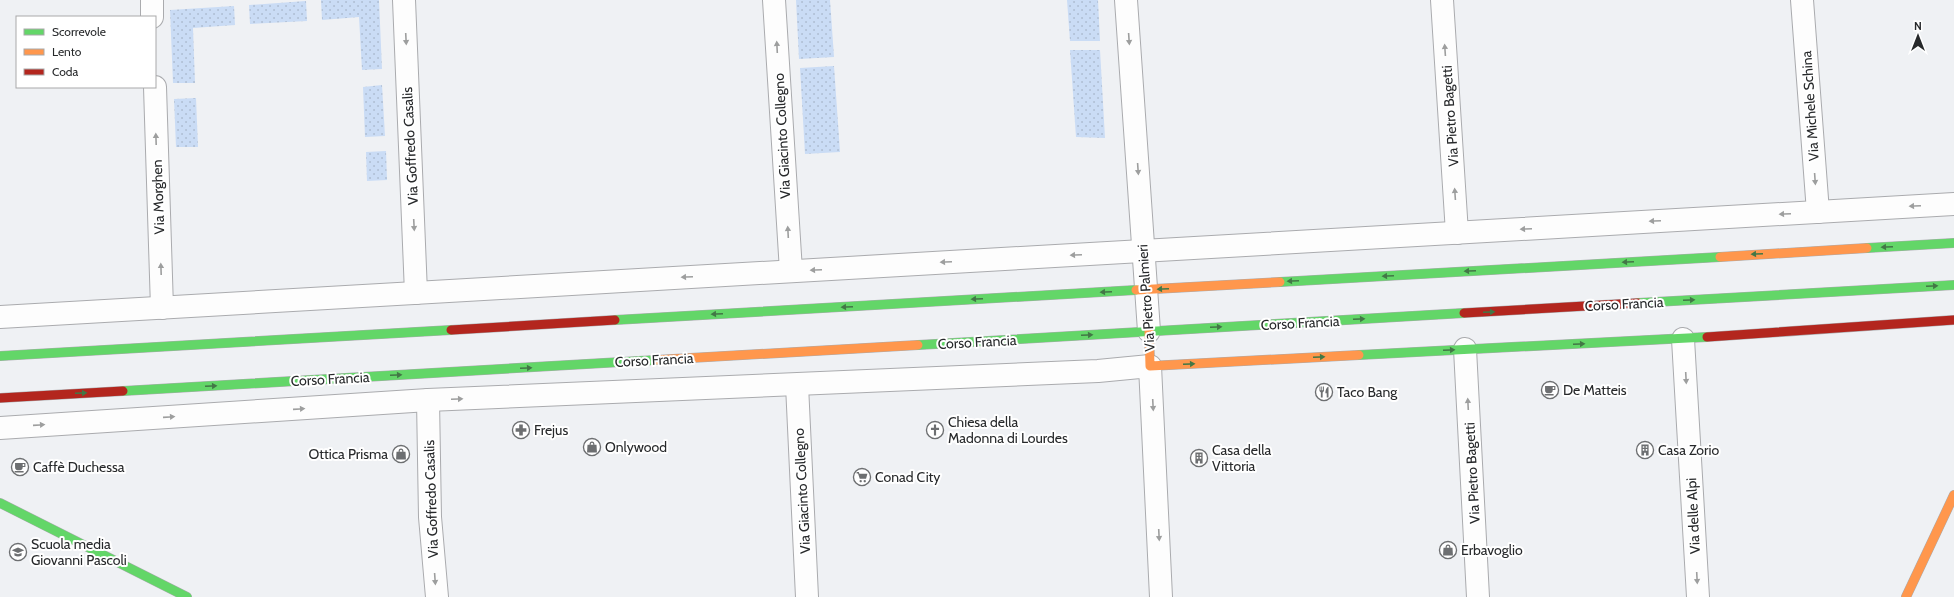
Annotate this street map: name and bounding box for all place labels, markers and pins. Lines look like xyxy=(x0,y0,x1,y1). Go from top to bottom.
cafe icon: De Matteis xyxy=(1540,380,1560,400)
place label: De Matteis xyxy=(1563,381,1627,399)
restaurant icon: Taco Bang xyxy=(1314,382,1334,402)
place label: Taco Bang xyxy=(1337,383,1398,401)
place label: Chiesa della Madonna di Lourdes xyxy=(948,413,1068,447)
pharmacy icon: Frejus xyxy=(511,420,531,440)
church icon: Chiesa della Madonna di Lourdes xyxy=(925,420,945,440)
place label: Frejus xyxy=(534,421,568,439)
shop icon: Onlywood xyxy=(582,437,602,457)
place label: Onlywood xyxy=(605,438,667,456)
building icon: Casa Zorio xyxy=(1635,440,1655,460)
place label: Casa della Vittoria xyxy=(1212,441,1272,475)
place label: Casa Zorio xyxy=(1658,441,1719,459)
shop icon: Ottica Prisma xyxy=(391,444,411,464)
place label: Ottica Prisma xyxy=(309,445,388,463)
building icon: Casa della Vittoria xyxy=(1189,448,1209,468)
cafe icon: Caffè Duchessa xyxy=(10,457,30,477)
place label: Caffè Duchessa xyxy=(33,458,125,476)
supermarket icon: Conad City xyxy=(852,467,872,487)
place label: Conad City xyxy=(875,468,940,486)
place label: Scuola media Giovanni Pascoli xyxy=(31,535,127,569)
shop icon: Erbavoglio xyxy=(1438,540,1458,560)
place label: Erbavoglio xyxy=(1461,541,1523,559)
school or university icon: Scuola media Giovanni Pascoli xyxy=(8,542,28,562)

